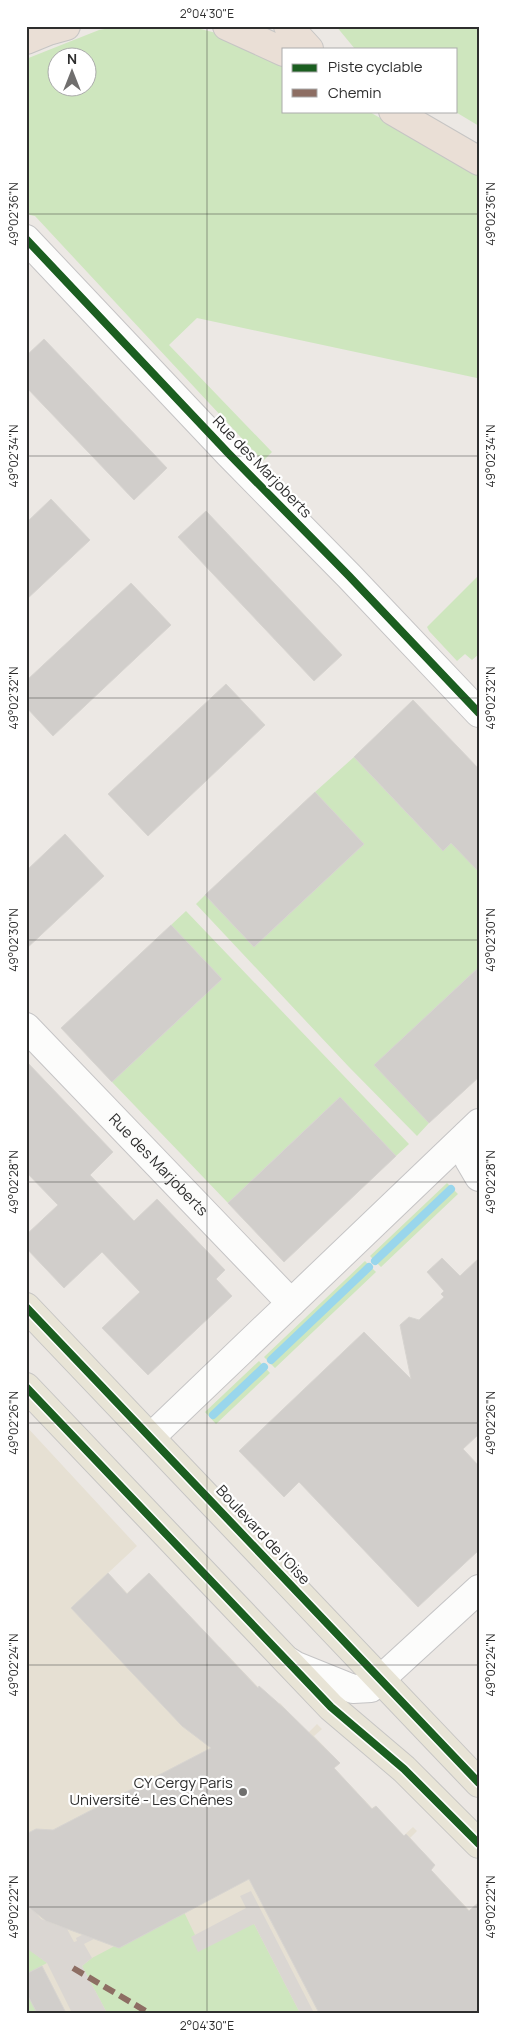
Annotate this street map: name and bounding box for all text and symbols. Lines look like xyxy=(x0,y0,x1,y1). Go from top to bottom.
text: 2°04'30"E xyxy=(180,5,234,22)
north arrow xyxy=(48,48,98,98)
legend xyxy=(282,48,458,112)
text: N xyxy=(67,49,77,68)
text: Piste cyclable xyxy=(328,56,423,77)
text: Chemin xyxy=(328,82,381,103)
text: 49°02'36"N xyxy=(5,182,22,246)
text: 49°02'36"N xyxy=(482,182,499,246)
street label: Rue des Marjoberts xyxy=(208,411,317,522)
text: 49°02'34"N xyxy=(5,425,22,487)
text: 49°02'34"N xyxy=(482,425,499,487)
text: 49°02'32"N xyxy=(5,667,22,729)
text: 49°02'32"N xyxy=(482,667,499,729)
text: 49°02'30"N xyxy=(5,908,22,972)
text: 49°02'30"N xyxy=(482,908,499,972)
street label: Rue des Marjoberts xyxy=(104,1109,213,1220)
text: 49°02'28"N xyxy=(5,1150,22,1214)
text: 49°02'28"N xyxy=(482,1150,499,1214)
text: 49°02'26"N xyxy=(5,1391,22,1455)
text: 49°02'26"N xyxy=(482,1391,499,1455)
street label: Boulevard de l'Oise xyxy=(212,1480,315,1589)
text: 49°02'24"N xyxy=(5,1634,22,1696)
text: 49°02'24"N xyxy=(482,1634,499,1696)
place label: CY Cergy Paris Université - Les Chênes xyxy=(69,1772,233,1810)
marker: CY Cergy Paris Université - Les Chênes xyxy=(237,1786,249,1798)
text: 49°02'22"N xyxy=(5,1875,22,1939)
text: 49°02'22"N xyxy=(482,1875,499,1939)
text: 2°04'30"E xyxy=(180,2017,234,2034)

